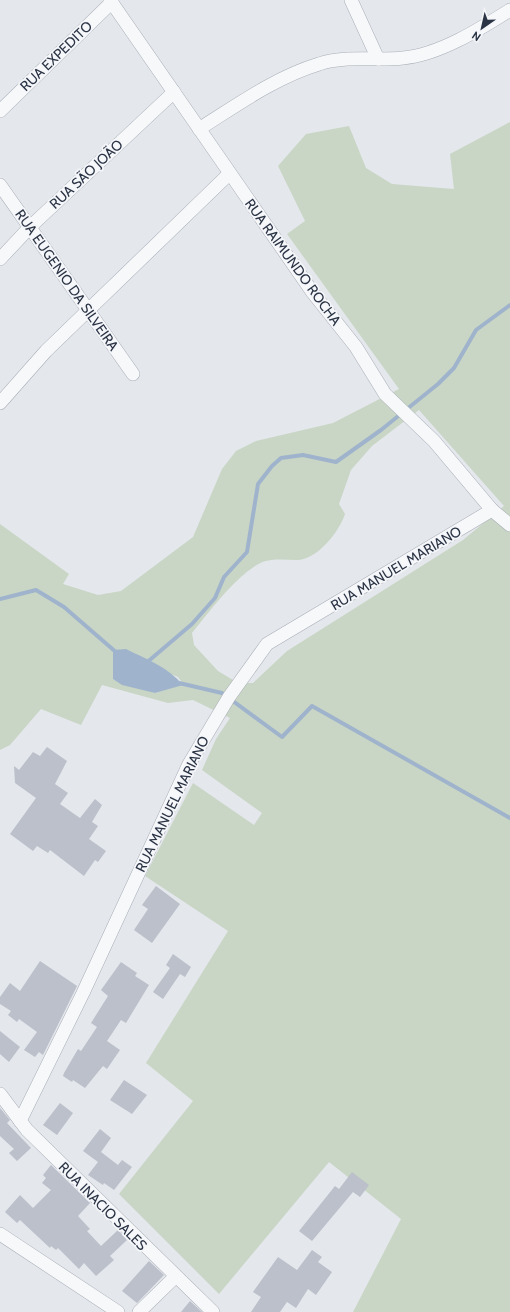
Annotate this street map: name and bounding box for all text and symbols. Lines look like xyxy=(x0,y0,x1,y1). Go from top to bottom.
north arrow xyxy=(462,8,502,48)
street label: RUA EXPEDITO xyxy=(16,17,96,95)
text: N xyxy=(469,28,484,44)
street label: RUA SÃO JOÃO xyxy=(45,135,127,213)
street label: RUA RAIMUNDO ROCHA xyxy=(241,195,345,329)
street label: RUA EUGENIO DA SILVEIRA xyxy=(11,206,123,355)
street label: RUA MANUEL MARIANO xyxy=(327,522,465,614)
street label: RUA MANUEL MARIANO xyxy=(131,733,213,875)
street label: RUA INACIO SALES xyxy=(55,1158,151,1254)

